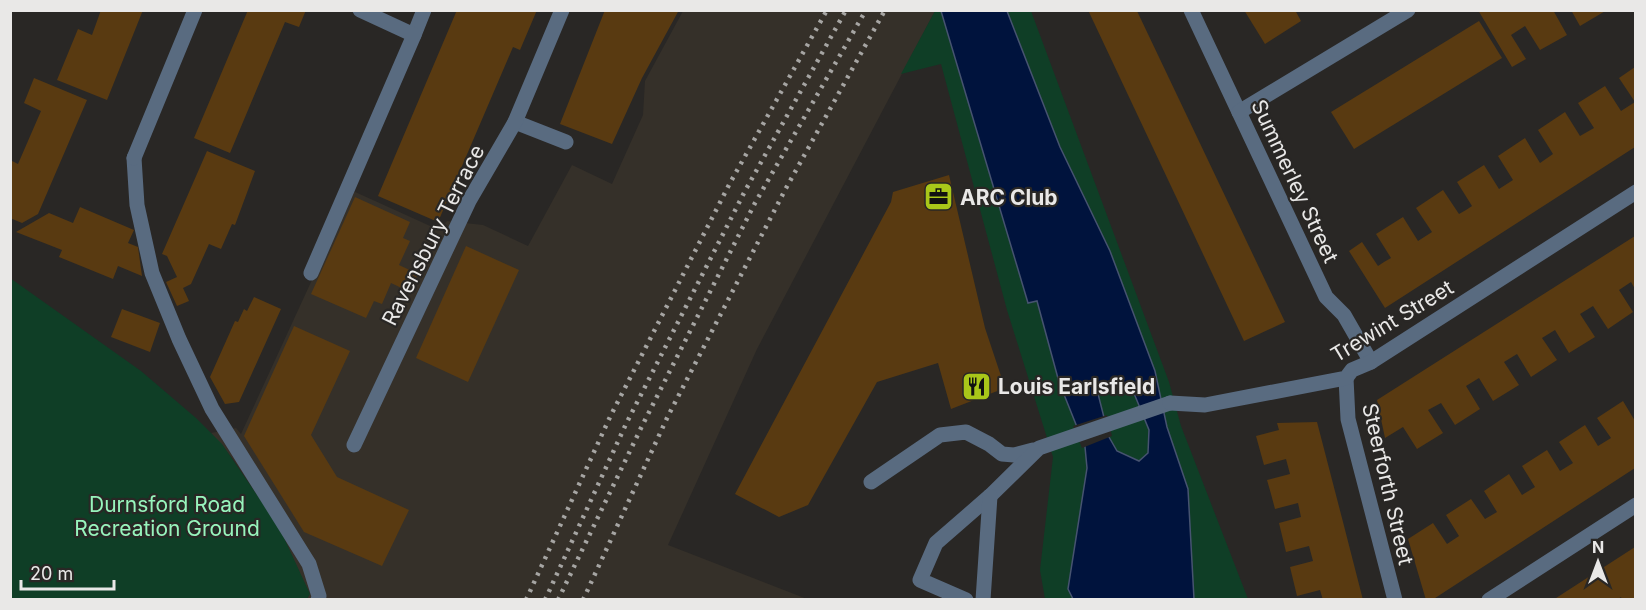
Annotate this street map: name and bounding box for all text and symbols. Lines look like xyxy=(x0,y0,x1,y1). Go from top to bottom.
street label: Summerley Street xyxy=(1246,95,1344,267)
street label: Ravensbury Terrace xyxy=(377,140,489,330)
office icon: ARC Club xyxy=(923,181,955,213)
place label: ARC Club xyxy=(960,185,1058,210)
street label: Trewint Street xyxy=(1326,275,1458,367)
restaurant icon: Louis Earlsfield xyxy=(961,370,993,402)
place label: Louis Earlsfield xyxy=(998,374,1155,399)
street label: Steerforth Street xyxy=(1357,401,1419,567)
park label: Durnsford Road Recreation Ground xyxy=(74,492,260,541)
north arrow xyxy=(1568,532,1628,592)
text: N xyxy=(1592,537,1604,557)
scale bar xyxy=(21,553,114,591)
text: 20 m xyxy=(30,563,73,584)

